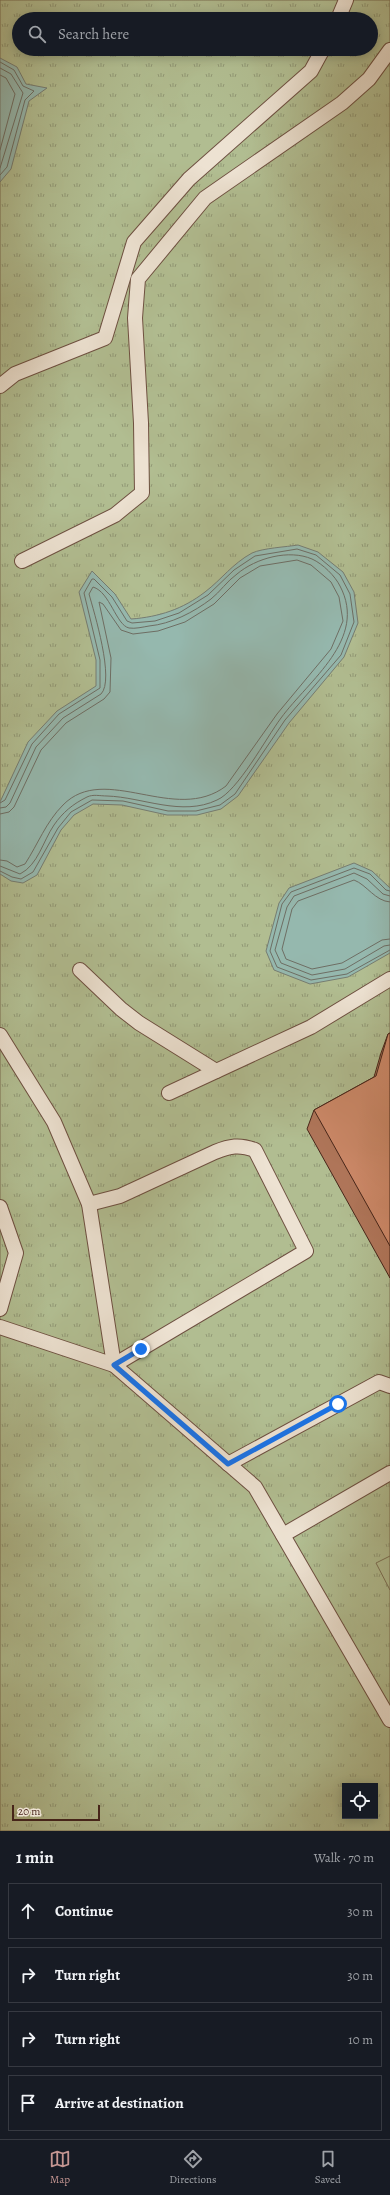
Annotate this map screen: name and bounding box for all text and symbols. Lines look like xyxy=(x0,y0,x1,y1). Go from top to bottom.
search box xyxy=(12,12,378,56)
icon: search xyxy=(26,23,48,45)
text: Search here xyxy=(58,24,129,44)
route end xyxy=(132,1340,150,1358)
route start xyxy=(329,1395,347,1413)
map controls xyxy=(342,1783,378,1819)
button: locate xyxy=(342,1783,378,1819)
scale bar xyxy=(12,1803,100,1822)
text: 20 m xyxy=(18,1804,40,1819)
text: 1 min xyxy=(16,1846,54,1869)
text: Walk · 70 m xyxy=(314,1849,374,1866)
icon: ahead xyxy=(17,1900,39,1922)
text: Continue xyxy=(55,1901,113,1921)
text: 30 m xyxy=(347,1903,373,1920)
icon: right xyxy=(17,1964,39,1986)
text: Turn right xyxy=(55,1965,120,1985)
text: 30 m xyxy=(347,1967,373,1984)
icon: right xyxy=(17,2028,39,2050)
text: Turn right xyxy=(55,2029,120,2049)
text: 10 m xyxy=(348,2031,373,2048)
icon: arrive xyxy=(17,2092,39,2114)
text: Arrive at destination xyxy=(55,2093,184,2113)
tab: Map xyxy=(49,2148,71,2187)
tab: Directions xyxy=(169,2148,217,2187)
tab: Saved xyxy=(315,2148,341,2187)

